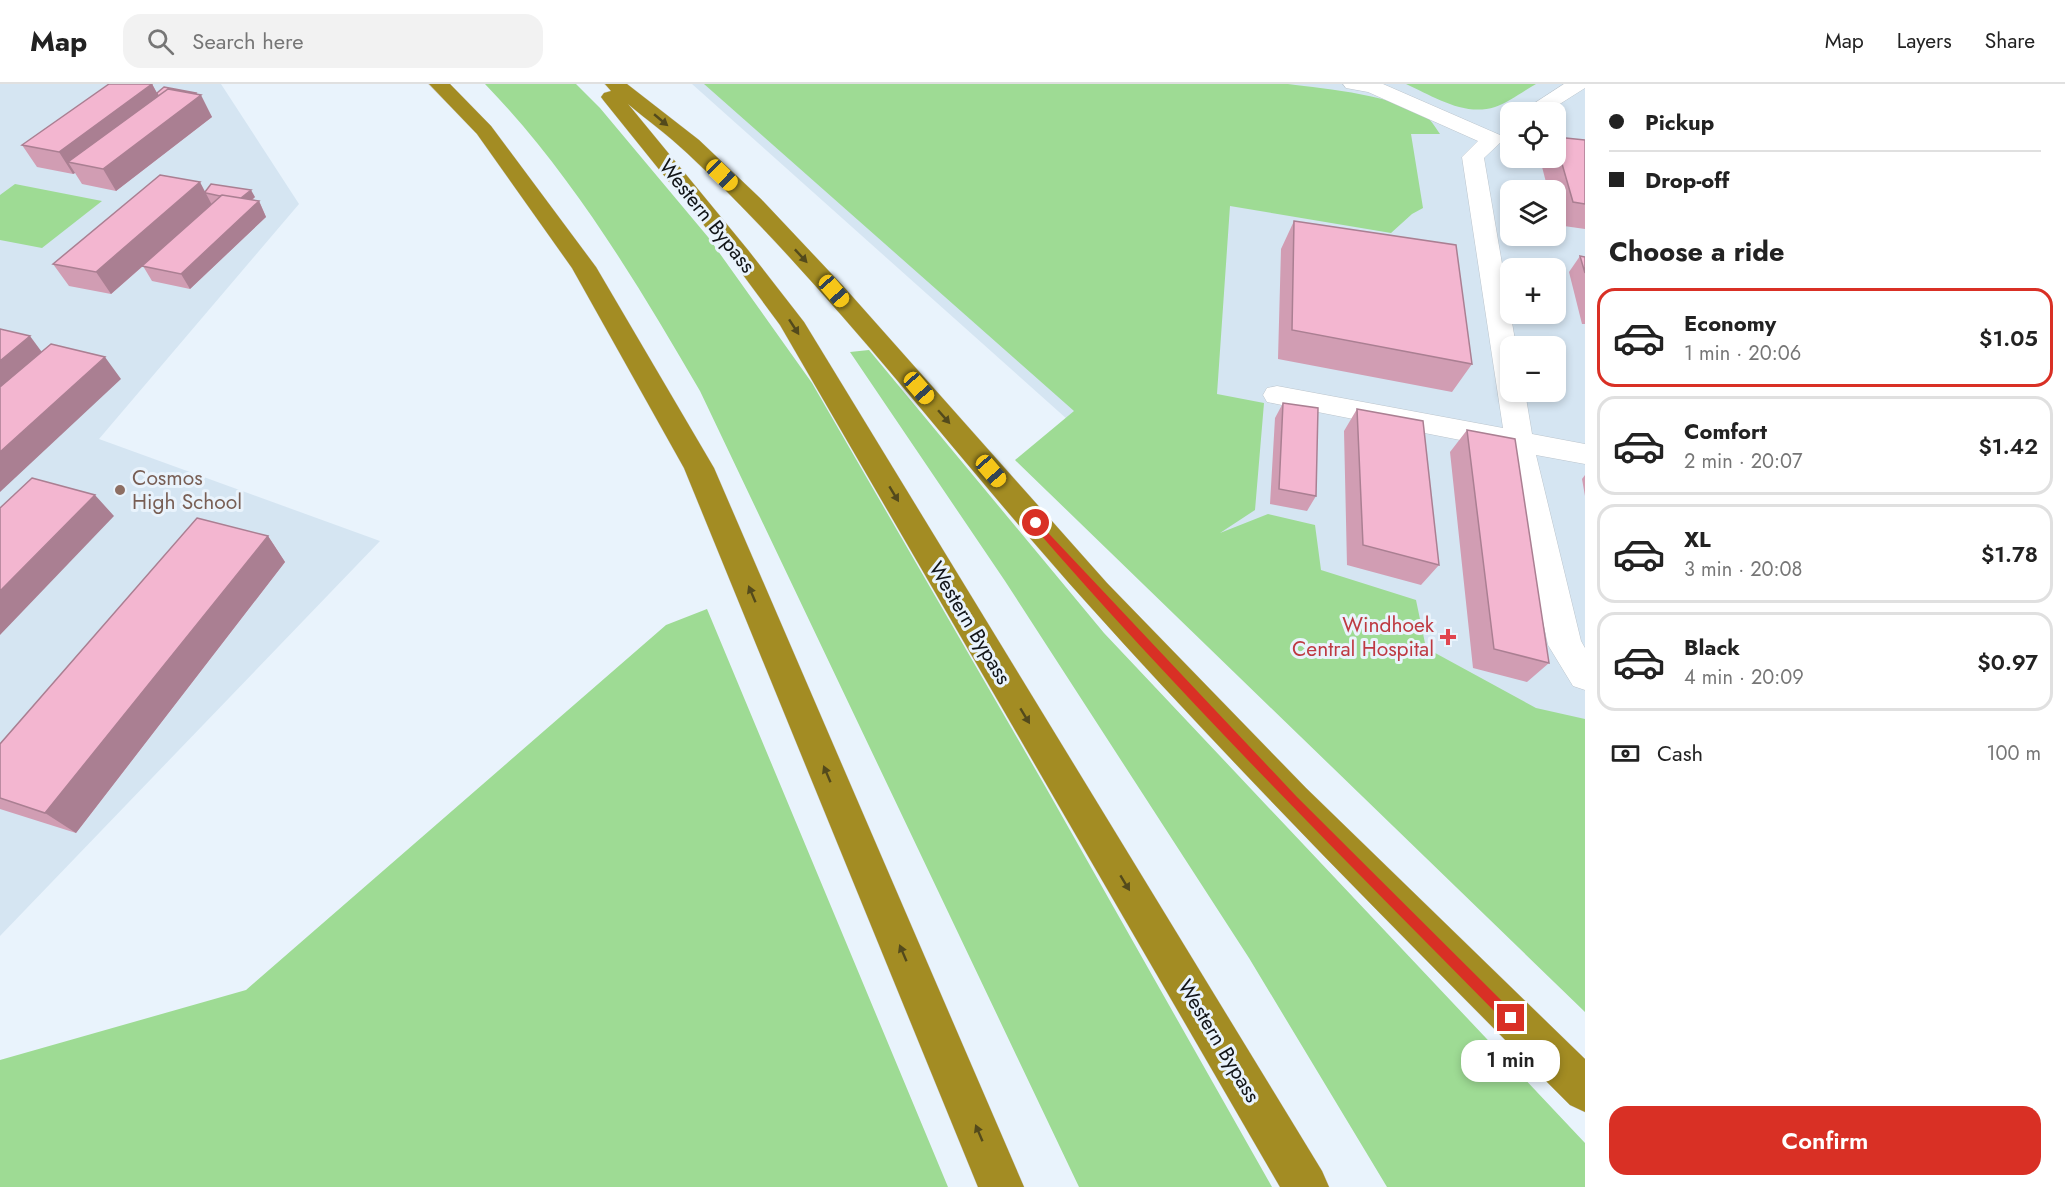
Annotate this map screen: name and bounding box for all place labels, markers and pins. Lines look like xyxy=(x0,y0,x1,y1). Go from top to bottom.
place label: Cosmos High School xyxy=(132,463,242,517)
marker: Cosmos High School xyxy=(113,483,127,497)
place label: Windhoek Central Hospital xyxy=(1292,610,1435,664)
marker: Windhoek Central Hospital xyxy=(1439,628,1457,646)

